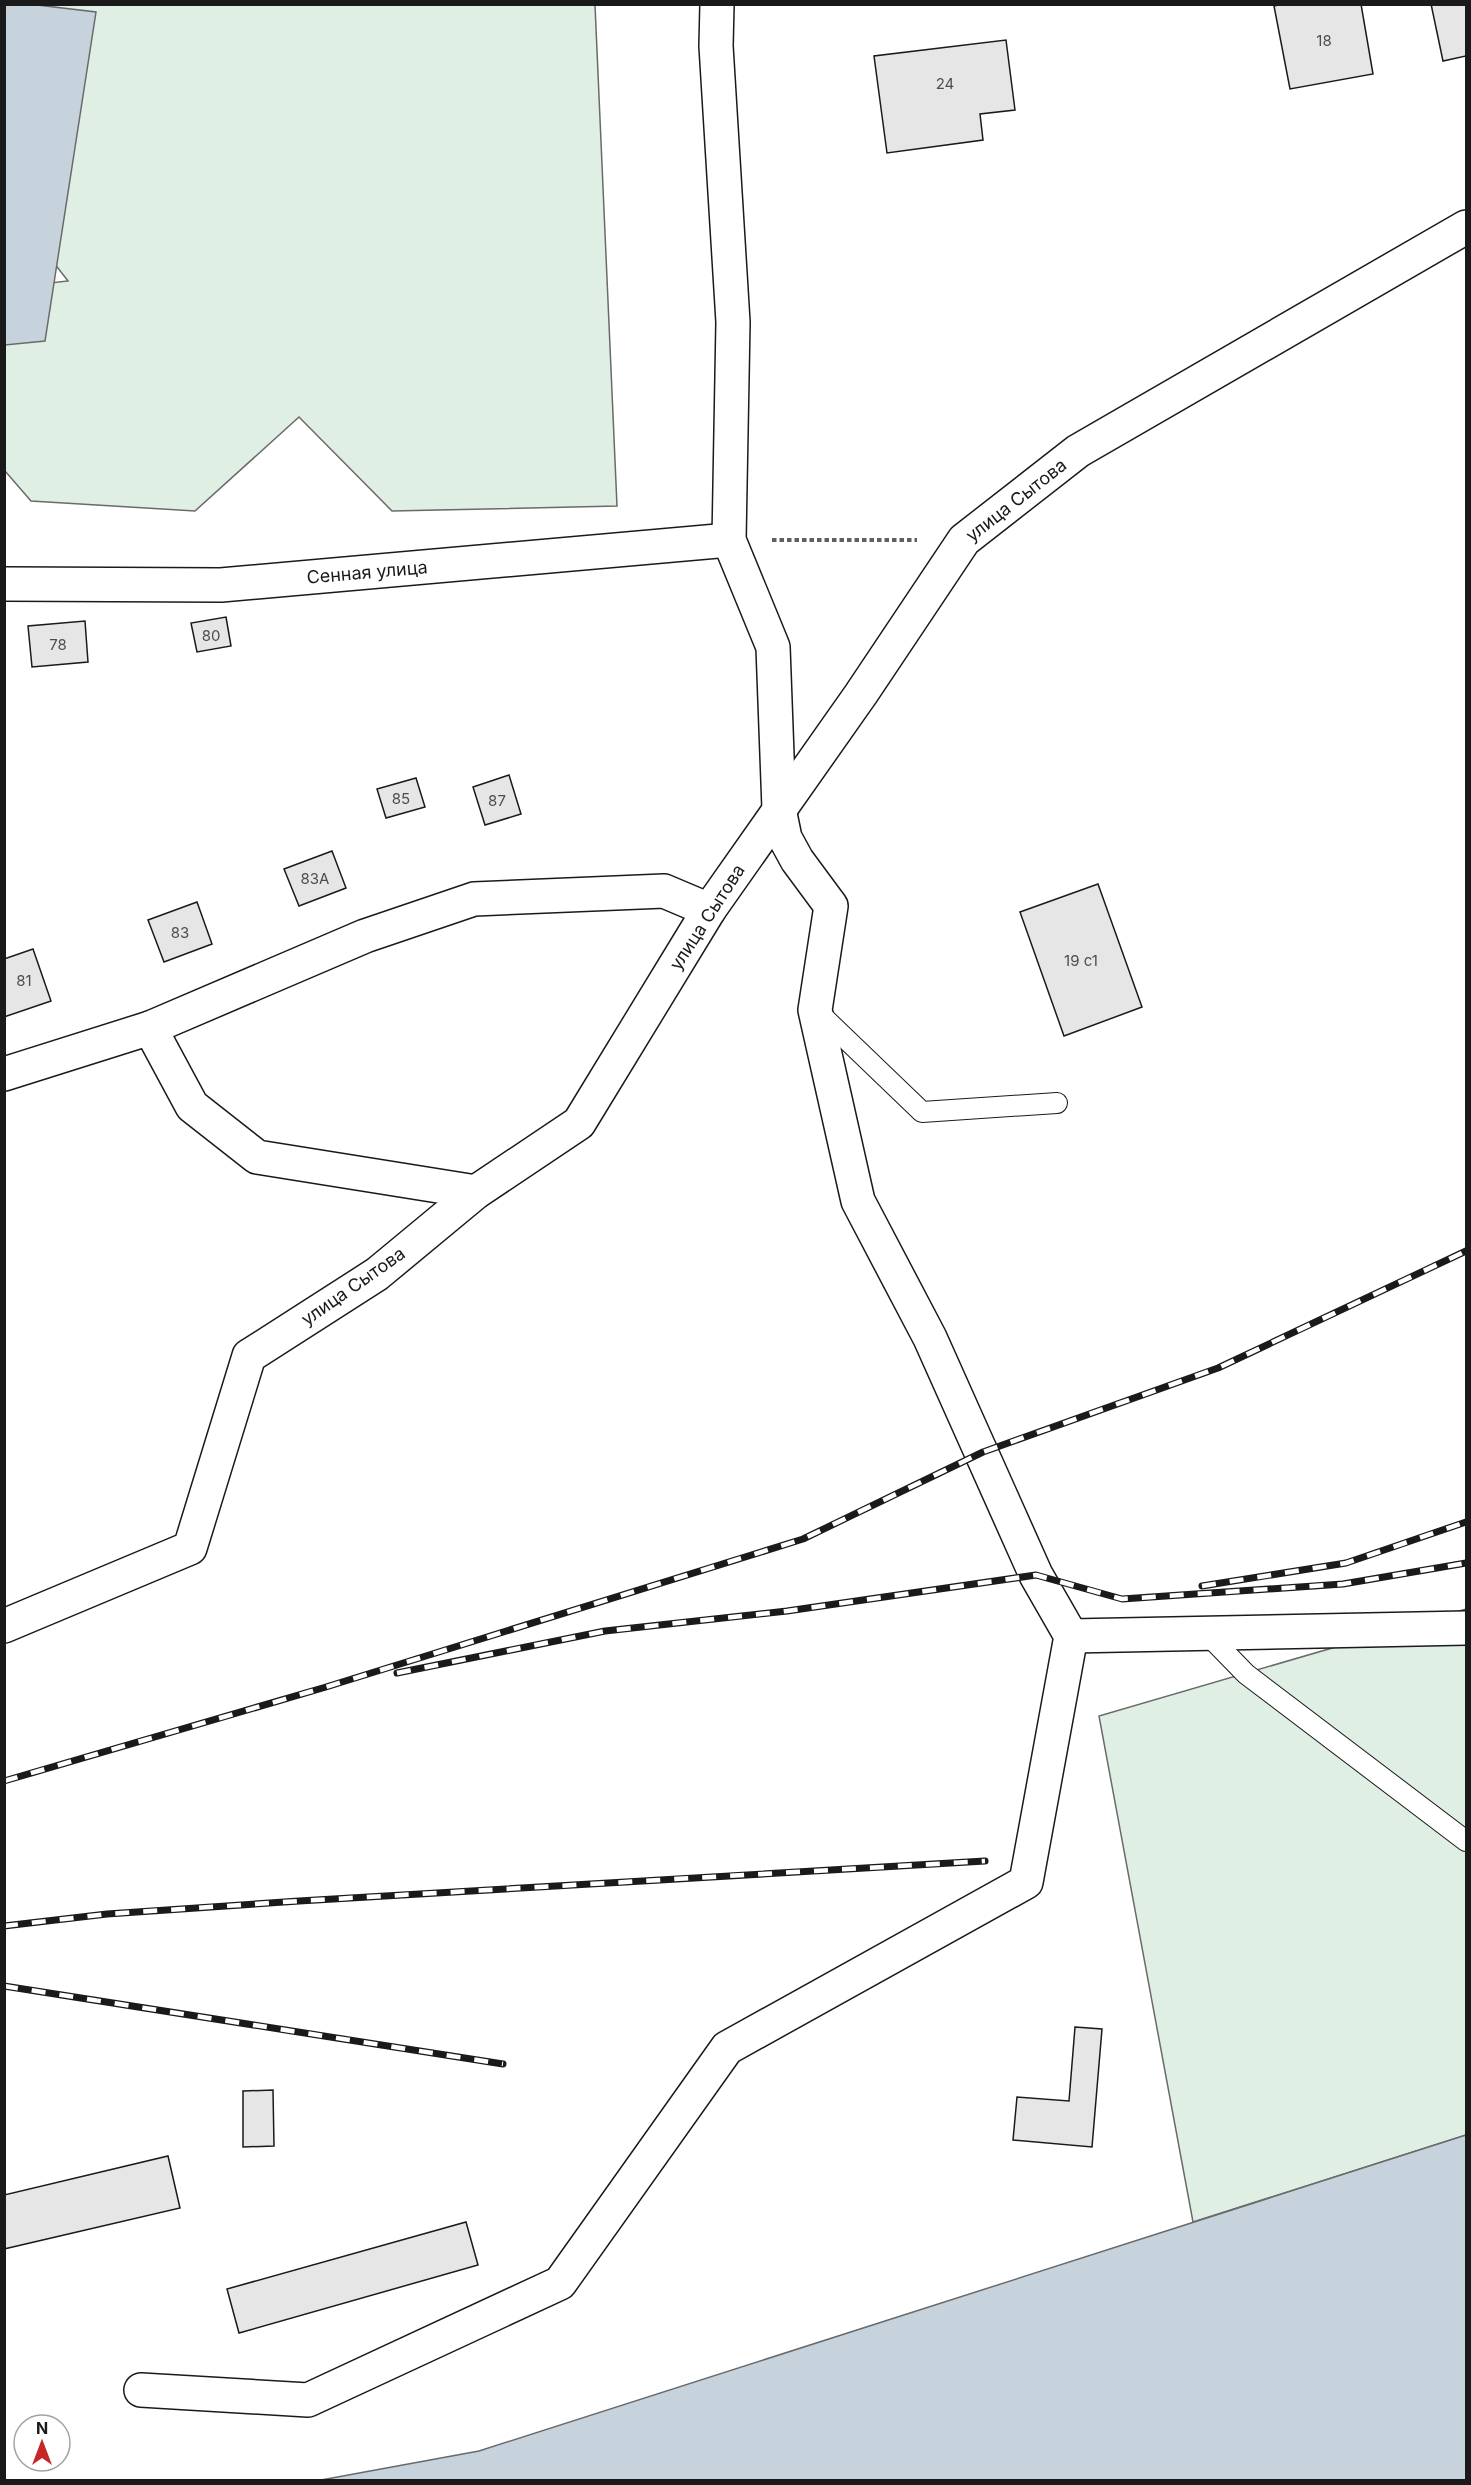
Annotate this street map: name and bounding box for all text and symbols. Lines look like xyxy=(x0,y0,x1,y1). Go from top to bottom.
house number: 18 xyxy=(1316,31,1332,50)
house number: 24 xyxy=(936,74,954,93)
street label: улица Сытова xyxy=(962,454,1070,546)
street label: Сенная улица xyxy=(306,556,428,588)
house number: 80 xyxy=(202,626,220,645)
house number: 78 xyxy=(49,635,67,654)
house number: 85 xyxy=(392,789,410,808)
house number: 87 xyxy=(488,791,506,810)
street label: улица Сытова xyxy=(665,860,749,974)
house number: 83А xyxy=(301,869,329,888)
house number: 83 xyxy=(171,923,189,942)
house number: 19 с1 xyxy=(1064,951,1098,970)
house number: 81 xyxy=(16,971,32,990)
street label: улица Сытова xyxy=(297,1242,409,1330)
north arrow xyxy=(12,2413,72,2473)
text: N xyxy=(36,2418,48,2438)

